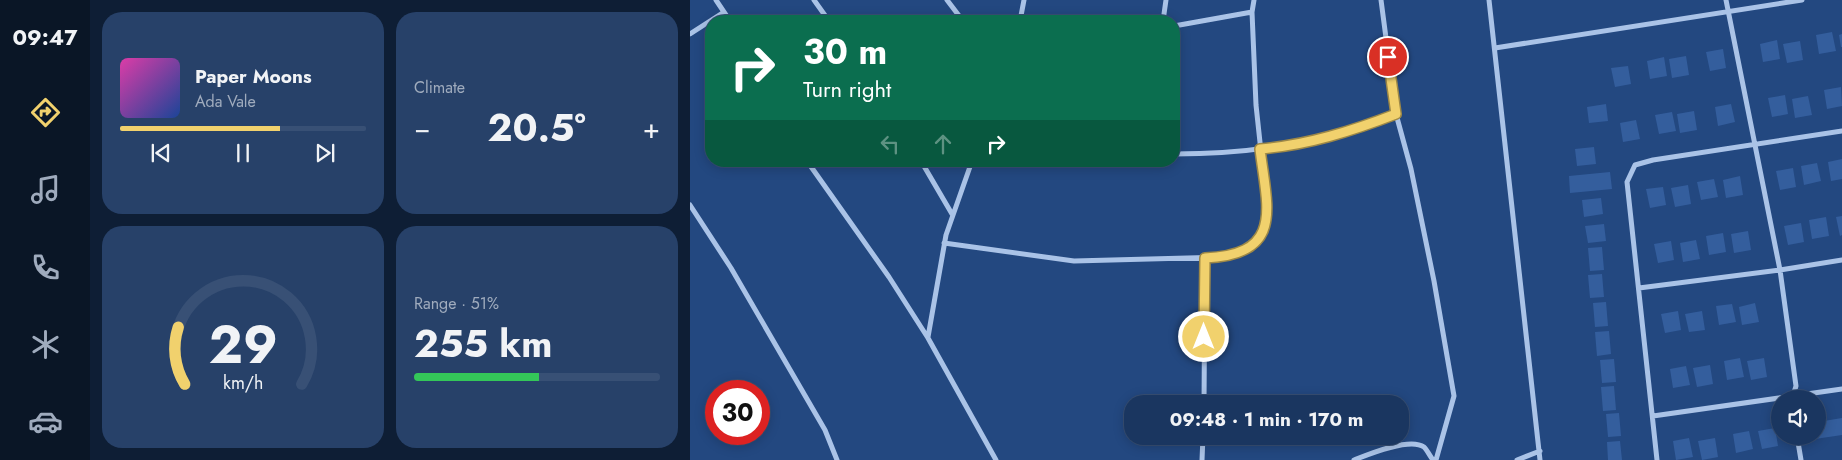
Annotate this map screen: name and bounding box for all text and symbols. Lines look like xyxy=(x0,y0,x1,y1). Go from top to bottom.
text: 09:47 xyxy=(13,21,78,53)
text: 30 m xyxy=(803,27,887,77)
icon: right xyxy=(720,35,785,100)
pin xyxy=(1367,36,1409,78)
icon: arrive xyxy=(1374,43,1402,71)
text: Paper Moons xyxy=(195,63,312,90)
text: Turn right xyxy=(803,73,891,105)
text: Climate xyxy=(414,76,465,99)
text: Ada Vale xyxy=(195,90,256,113)
icon: directions xyxy=(28,95,63,130)
text: 20.5° xyxy=(488,100,586,155)
text: − xyxy=(414,108,431,149)
text: + xyxy=(643,108,660,149)
icon: left xyxy=(876,130,904,158)
icon: ahead xyxy=(929,130,957,158)
icon: right xyxy=(982,130,1010,158)
icon: previous xyxy=(147,139,175,167)
icon: pause xyxy=(229,139,257,167)
icon: next xyxy=(311,139,339,167)
icon: music xyxy=(28,172,63,207)
icon: phone xyxy=(28,250,63,285)
text: Range · 51% xyxy=(414,292,499,315)
text: 29 xyxy=(209,307,277,383)
position arrow xyxy=(1177,310,1229,362)
text: 255 km xyxy=(414,316,552,371)
icon: climate xyxy=(28,327,63,362)
text: km/h xyxy=(223,370,263,396)
speed limit sign: 30 xyxy=(705,380,770,445)
map controls xyxy=(1771,390,1826,445)
button: sound xyxy=(1771,390,1826,445)
icon: car xyxy=(28,404,63,439)
text: 09:48 · 1 min · 170 m xyxy=(1170,406,1363,433)

